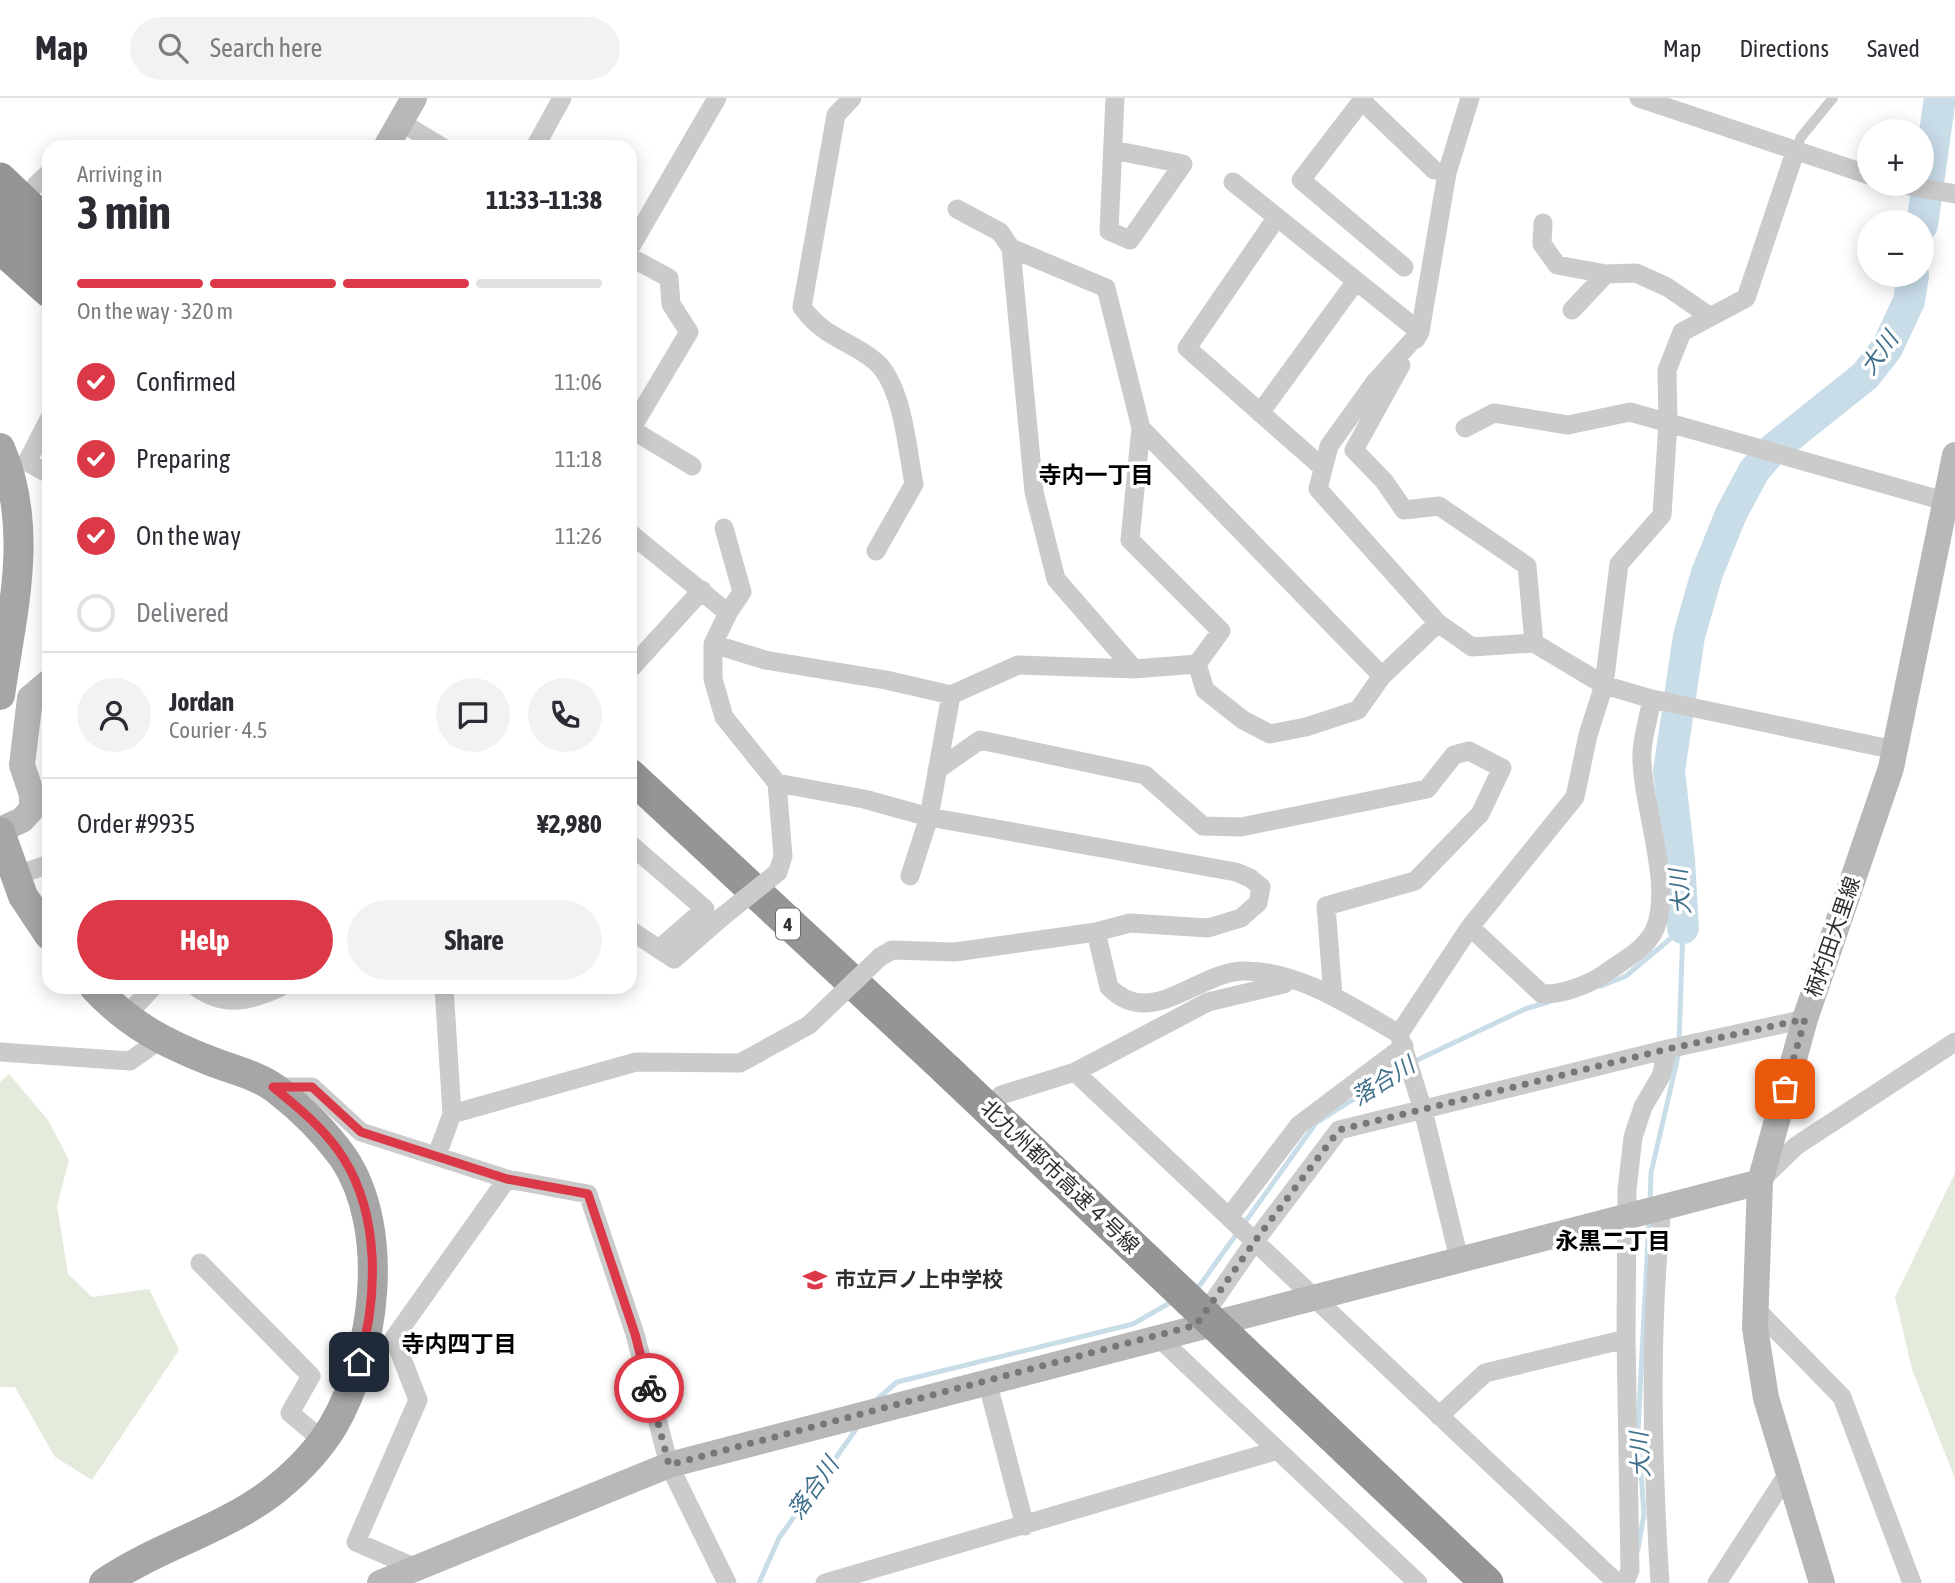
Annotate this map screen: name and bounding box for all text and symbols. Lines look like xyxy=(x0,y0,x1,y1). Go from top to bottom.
search box xyxy=(130,17,620,80)
text: Map xyxy=(35,29,88,67)
icon: search xyxy=(154,29,192,67)
text: Search here xyxy=(210,33,322,63)
text: Map xyxy=(1663,35,1701,62)
text: Directions xyxy=(1739,35,1829,62)
text: Saved xyxy=(1867,35,1920,62)
map controls xyxy=(1857,119,1934,287)
button: + xyxy=(1857,119,1934,196)
text: Arriving in xyxy=(77,161,163,187)
text: 11:33–11:38 xyxy=(486,185,602,215)
text: 3 min xyxy=(77,186,171,239)
button: − xyxy=(1857,210,1934,287)
text: On the way · 320 m xyxy=(77,298,233,324)
water label: 大川 xyxy=(1855,324,1905,379)
icon: check xyxy=(77,363,115,401)
text: Confirmed xyxy=(136,367,236,397)
text: 11:06 xyxy=(554,369,602,395)
icon: check xyxy=(77,440,115,478)
text: Preparing xyxy=(136,444,230,474)
text: 11:18 xyxy=(555,446,602,472)
district label: 寺内一丁目 xyxy=(1039,462,1154,488)
icon: check xyxy=(77,517,115,555)
text: On the way xyxy=(136,521,241,551)
text: 11:26 xyxy=(555,523,602,549)
text: Delivered xyxy=(136,598,229,628)
button: person xyxy=(77,678,151,752)
button: chat xyxy=(436,678,510,752)
button: phone xyxy=(528,678,602,752)
text: Jordan xyxy=(169,687,234,717)
text: Courier · 4.5 xyxy=(169,717,268,743)
text: Order #9935 xyxy=(77,809,196,839)
text: ¥2,980 xyxy=(537,809,602,839)
water label: 大川 xyxy=(1665,865,1695,916)
street label: 柄杓田大里線 xyxy=(1800,873,1864,1000)
button: Help xyxy=(77,900,333,980)
button: Share xyxy=(347,900,602,980)
road number: 4 xyxy=(776,908,800,940)
water label: 落合川 xyxy=(1347,1050,1422,1110)
pin xyxy=(1755,1059,1815,1119)
icon: bag xyxy=(1766,1070,1804,1108)
street label: 北九州都市高速４号線 xyxy=(977,1095,1145,1258)
district label: 永黒二丁目 xyxy=(1556,1228,1671,1254)
school or university icon: 市立戸ノ上中学校 xyxy=(801,1266,829,1294)
place label: 市立戸ノ上中学校 xyxy=(835,1267,1003,1291)
district label: 寺内四丁目 xyxy=(402,1331,517,1357)
pin xyxy=(329,1332,389,1392)
icon: home xyxy=(340,1343,378,1381)
courier xyxy=(614,1353,684,1423)
icon: bike xyxy=(630,1369,668,1407)
water label: 大川 xyxy=(1626,1428,1654,1479)
water label: 落合川 xyxy=(783,1450,845,1524)

